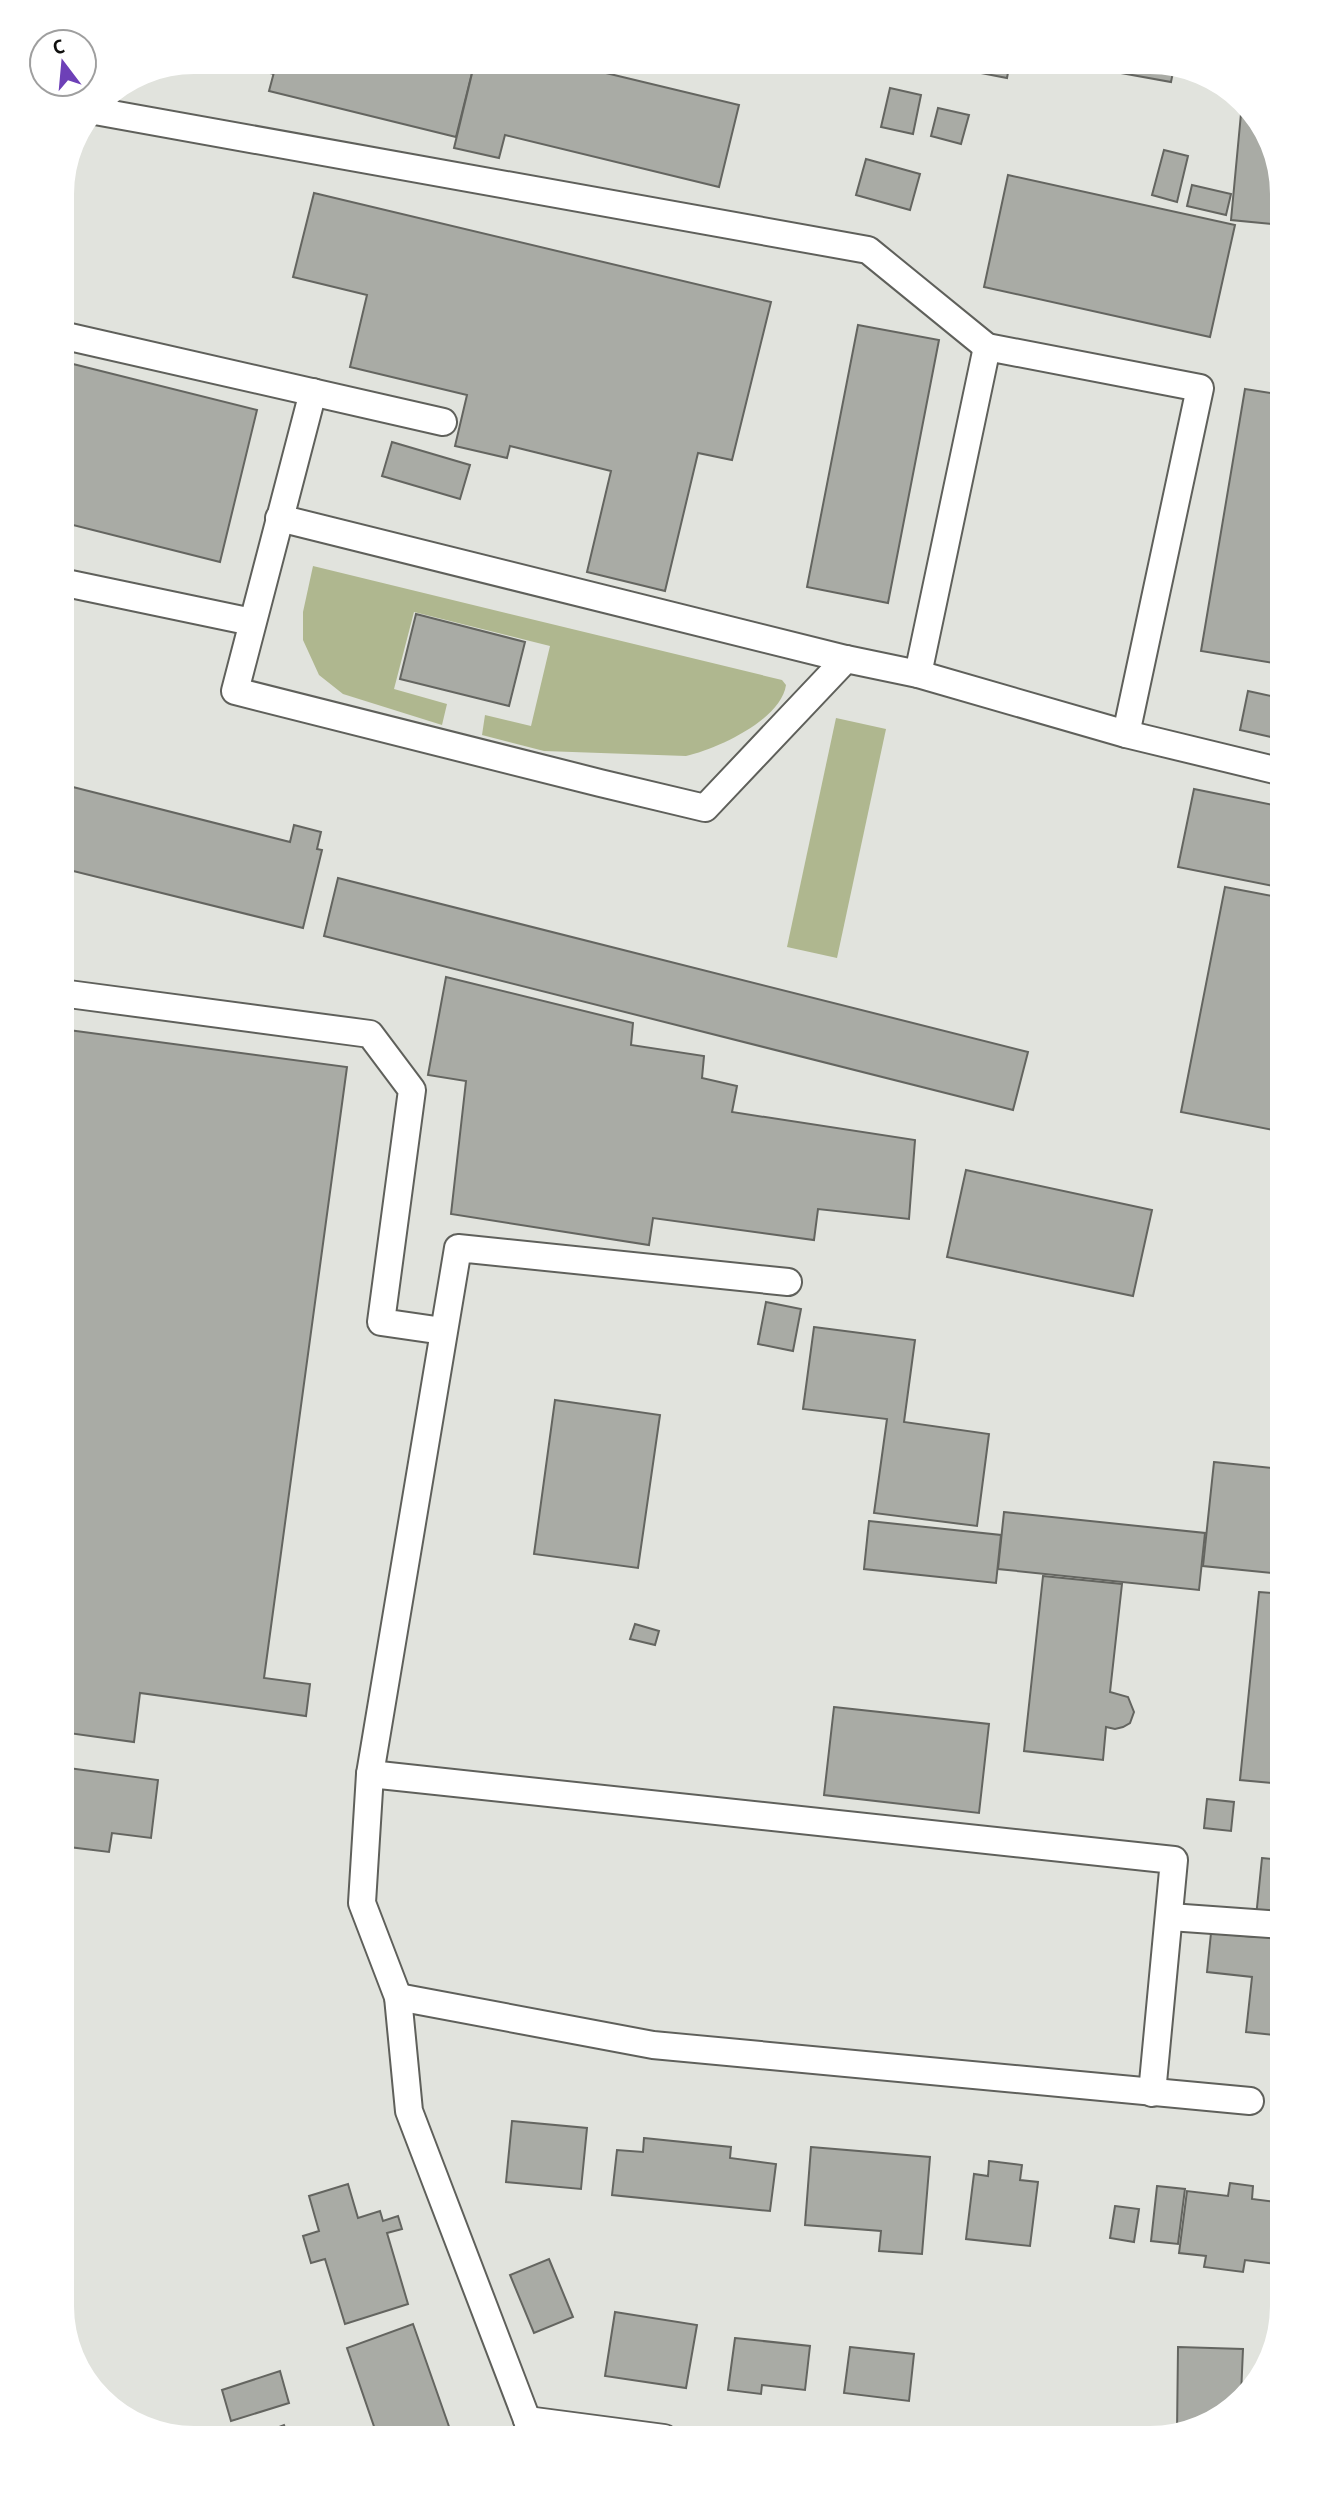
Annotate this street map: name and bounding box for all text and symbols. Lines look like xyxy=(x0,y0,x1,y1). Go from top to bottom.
north arrow xyxy=(28,28,98,98)
text: С xyxy=(50,34,67,60)

